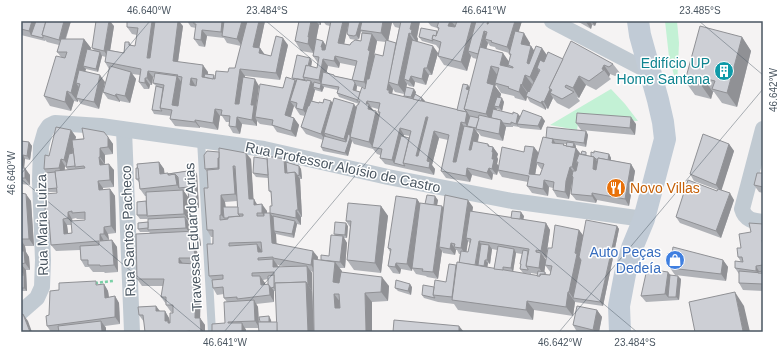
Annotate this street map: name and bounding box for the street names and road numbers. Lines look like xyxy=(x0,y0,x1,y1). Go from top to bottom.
street label: Rua Professor Aloísio de Castro xyxy=(244,138,442,196)
street label: Travessa Eduardo Arias xyxy=(181,162,205,312)
street label: Rua Santos Pacheco xyxy=(118,165,138,297)
street label: Rua Maria Luiza xyxy=(33,174,51,276)

